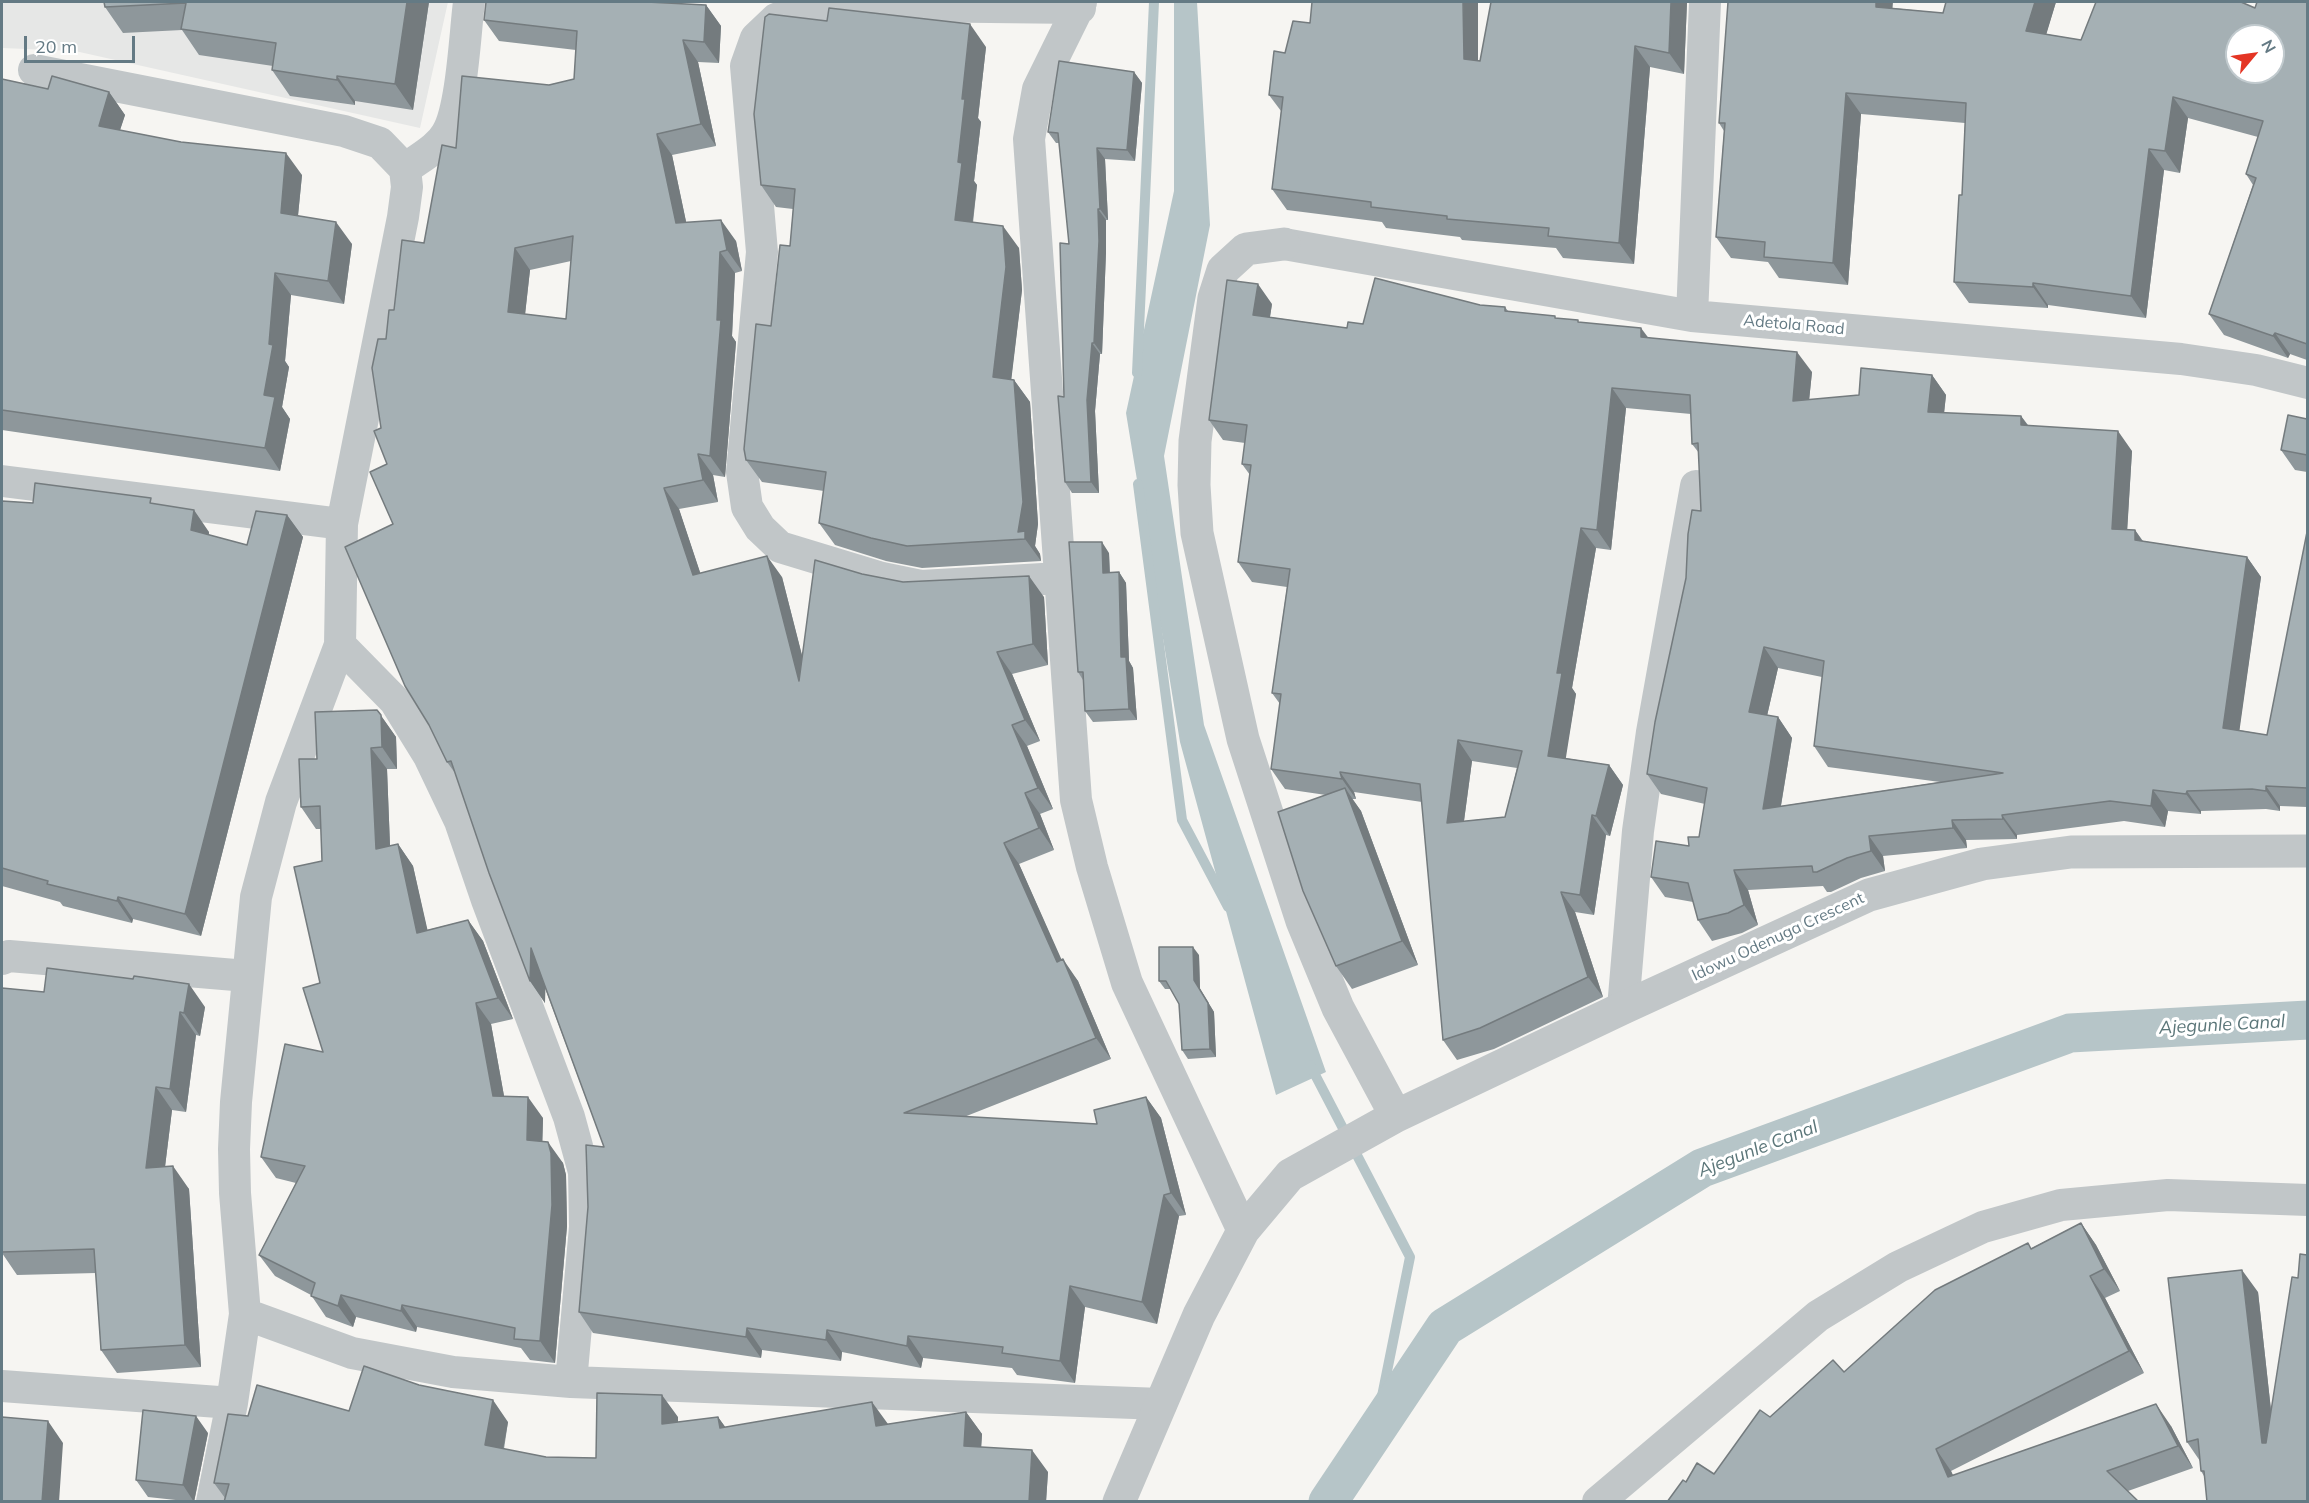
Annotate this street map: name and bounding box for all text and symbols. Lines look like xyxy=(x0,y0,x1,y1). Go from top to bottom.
scale bar xyxy=(27,24,138,62)
north arrow xyxy=(2225,24,2285,84)
text: 20 m xyxy=(35,35,77,58)
text: N xyxy=(2257,36,2281,56)
street label: Adetola Road xyxy=(1743,311,1845,339)
street label: Idowu Odenuga Crescent xyxy=(1689,889,1867,985)
water label: Ajegunle Canal xyxy=(2158,1011,2286,1039)
water label: Ajegunle Canal xyxy=(1695,1116,1821,1182)

